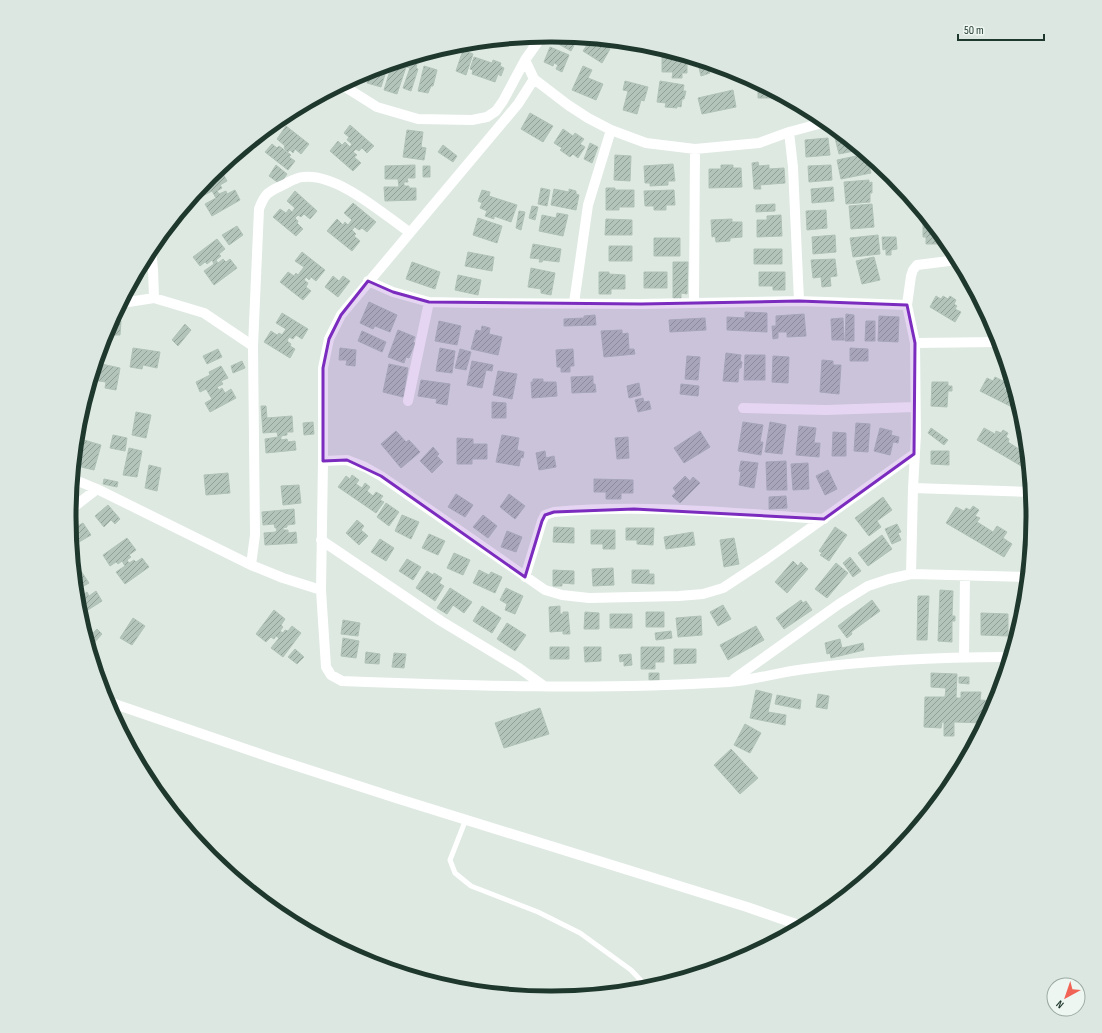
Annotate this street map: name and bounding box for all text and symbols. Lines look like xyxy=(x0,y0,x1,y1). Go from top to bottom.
scale bar xyxy=(958,16,1044,42)
text: 50 m xyxy=(964,23,984,38)
north arrow xyxy=(1046,977,1086,1017)
text: N xyxy=(1053,997,1066,1011)

